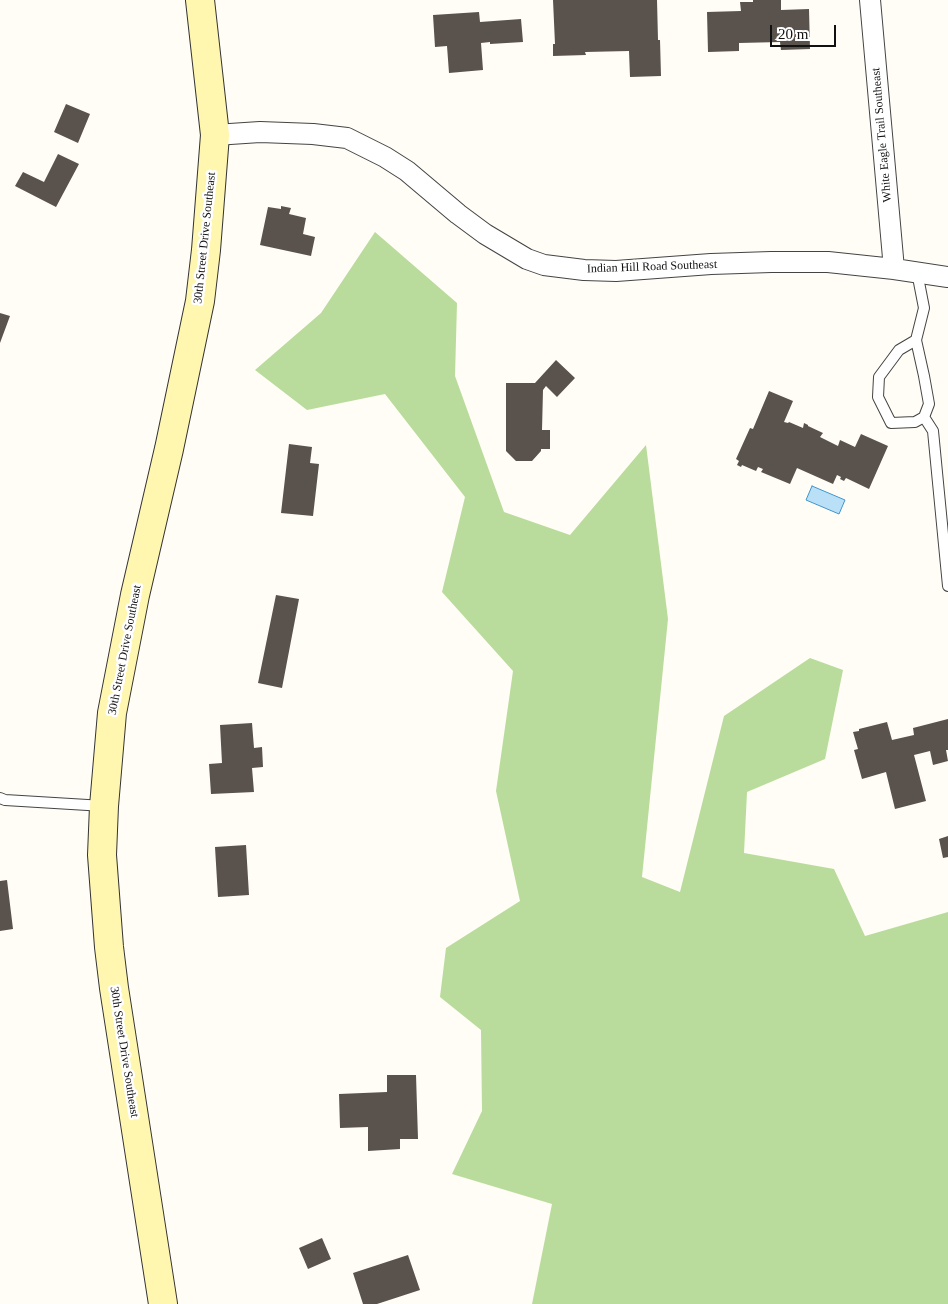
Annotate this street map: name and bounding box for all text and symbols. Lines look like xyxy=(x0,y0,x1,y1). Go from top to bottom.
scale bar xyxy=(773,15,839,47)
text: 20 m xyxy=(778,26,808,42)
street label: White Eagle Trail Southeast xyxy=(869,67,895,203)
street label: 30th Street Drive Southeast xyxy=(191,171,219,305)
street label: Indian Hill Road Southeast xyxy=(587,258,717,276)
street label: 30th Street Drive Southeast xyxy=(105,584,145,716)
street label: 30th Street Drive Southeast xyxy=(107,986,141,1118)

